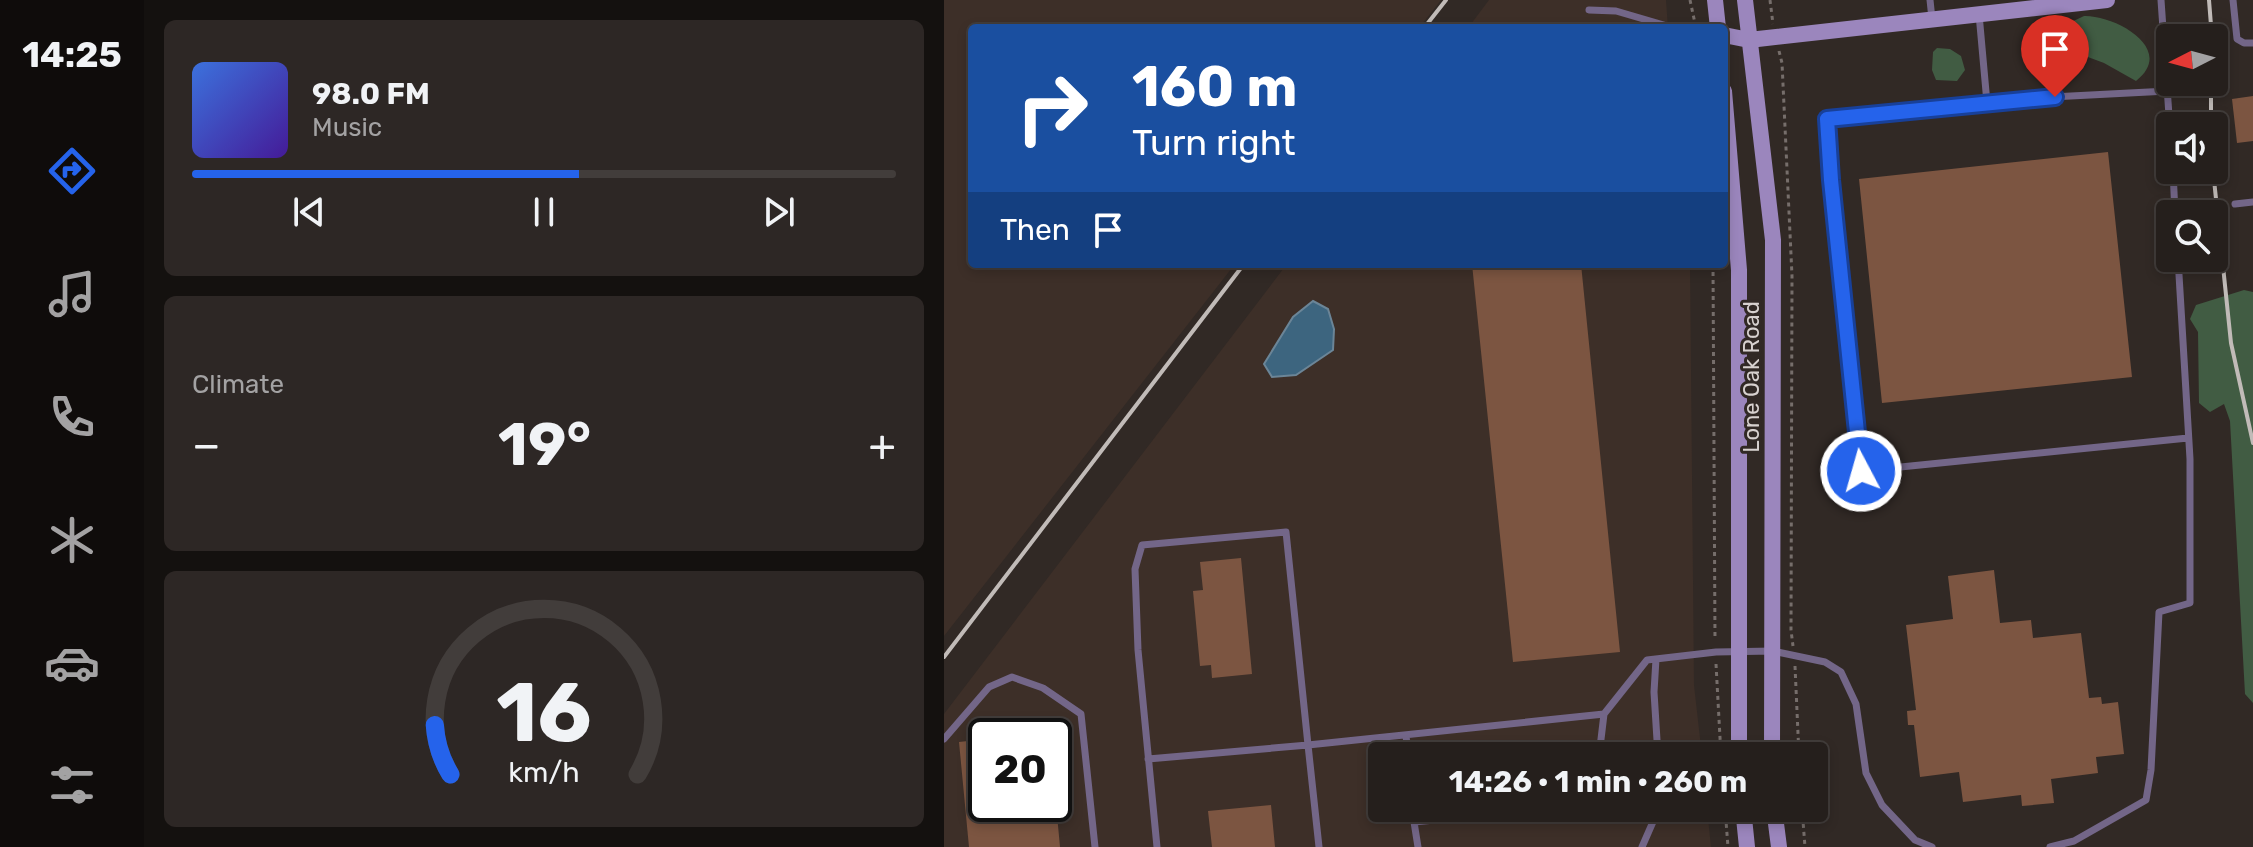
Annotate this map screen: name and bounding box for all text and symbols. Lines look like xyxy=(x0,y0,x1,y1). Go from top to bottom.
pin xyxy=(2021,15,2089,97)
north arrow xyxy=(2156,24,2228,96)
map controls xyxy=(2156,24,2228,272)
icon: arrive xyxy=(2033,27,2077,71)
text: 14:25 xyxy=(22,33,122,76)
text: 160 m xyxy=(1132,54,1298,120)
icon: right xyxy=(1000,56,1104,160)
text: 98.0 FM xyxy=(312,76,430,112)
text: Music xyxy=(312,112,382,143)
button: sound xyxy=(2156,112,2228,184)
text: Turn right xyxy=(1132,121,1296,164)
icon: directions xyxy=(44,143,100,199)
icon: previous xyxy=(287,190,331,234)
icon: pause xyxy=(522,190,566,234)
icon: next xyxy=(757,190,801,234)
button: search xyxy=(2156,200,2228,272)
icon: arrive xyxy=(1086,208,1130,252)
text: Then xyxy=(1000,212,1070,248)
icon: music xyxy=(44,266,100,322)
street label: Lone Oak Road xyxy=(1738,301,1765,453)
text: Climate xyxy=(192,369,284,400)
icon: phone xyxy=(44,389,100,445)
text: 19° xyxy=(498,409,591,480)
text: − xyxy=(192,419,221,471)
text: + xyxy=(869,419,896,471)
position arrow xyxy=(1819,429,1903,513)
icon: climate xyxy=(44,512,100,568)
icon: car xyxy=(44,635,100,691)
text: 16 xyxy=(496,663,592,762)
speed limit sign: 20 xyxy=(968,718,1072,822)
text: km/h xyxy=(508,755,580,789)
icon: filters xyxy=(44,757,100,813)
text: 14:26 · 1 min · 260 m xyxy=(1449,764,1747,800)

